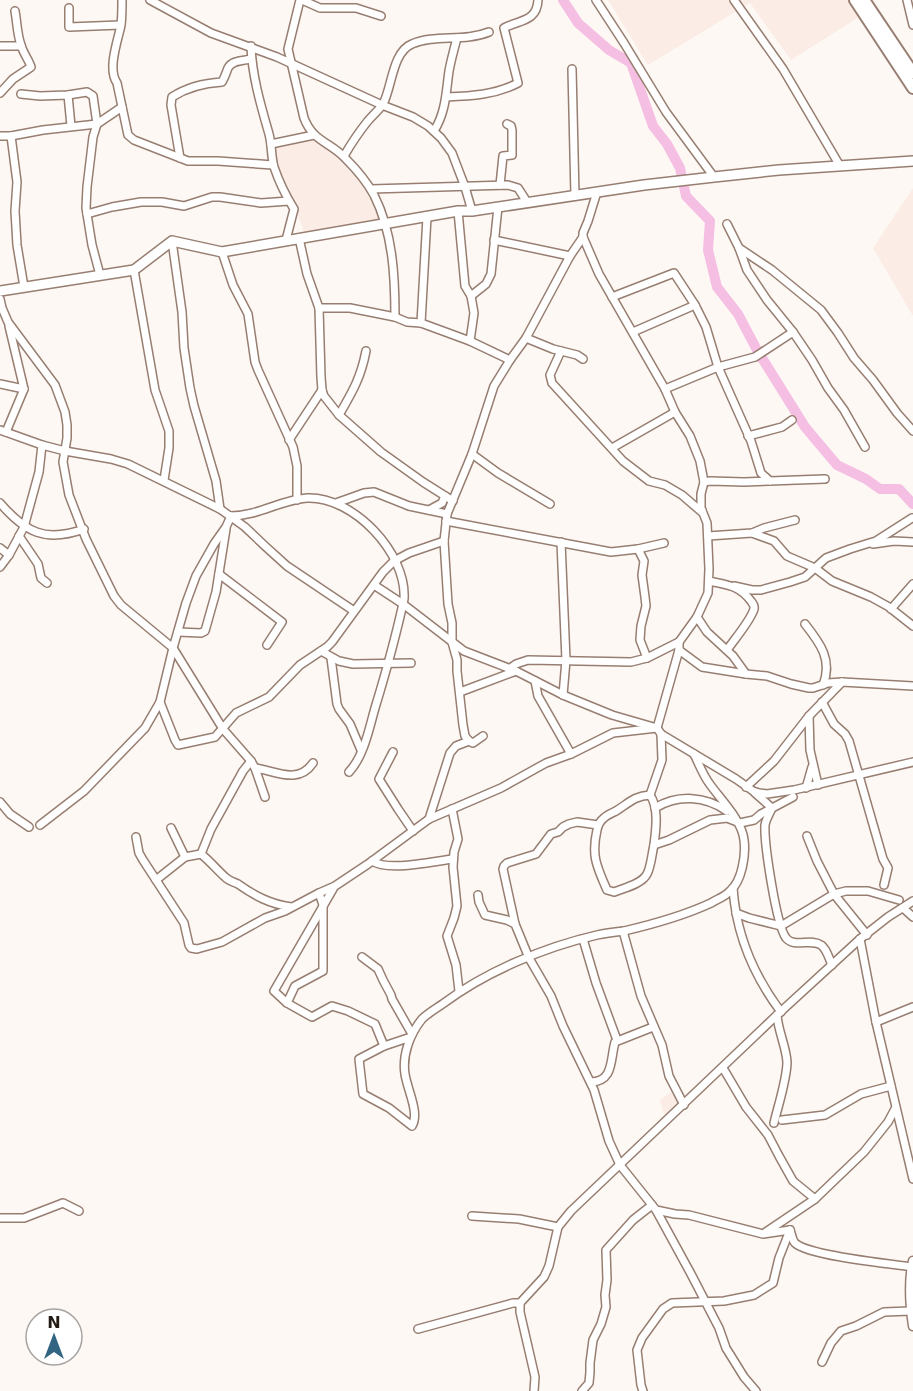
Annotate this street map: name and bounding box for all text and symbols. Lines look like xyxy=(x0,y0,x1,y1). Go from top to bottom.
north arrow xyxy=(24,1307,84,1367)
text: N xyxy=(47,1313,61,1332)

